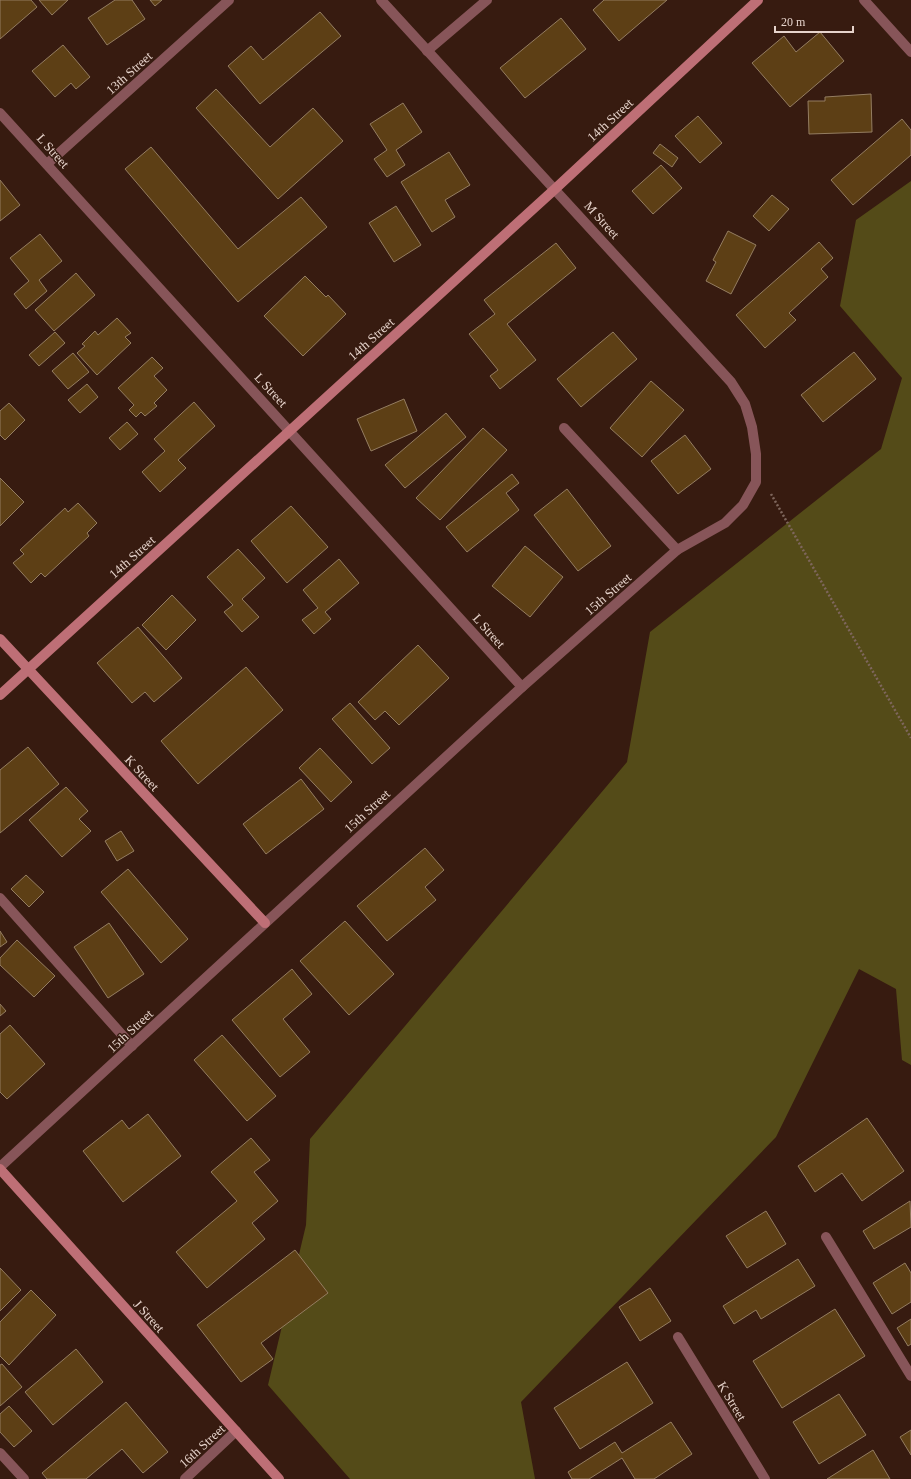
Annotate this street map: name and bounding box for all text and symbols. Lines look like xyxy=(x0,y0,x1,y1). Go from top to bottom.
scale bar xyxy=(775,8,853,34)
text: 20 m xyxy=(781,15,806,29)
street label: 13th Street xyxy=(103,48,155,98)
street label: 14th Street xyxy=(584,95,636,145)
street label: L Street xyxy=(34,131,73,172)
street label: M Street xyxy=(581,198,623,242)
street label: 14th Street xyxy=(345,314,397,364)
street label: L Street xyxy=(252,370,291,410)
street label: 14th Street xyxy=(106,532,158,582)
street label: 15th Street xyxy=(582,569,635,618)
street label: L Street xyxy=(470,611,509,652)
street label: K Street xyxy=(122,752,162,794)
street label: 15th Street xyxy=(341,786,393,836)
street label: 15th Street xyxy=(104,1006,156,1056)
street label: J Street xyxy=(130,1297,168,1336)
street label: K Street xyxy=(715,1379,750,1424)
street label: 16th Street xyxy=(176,1421,228,1471)

